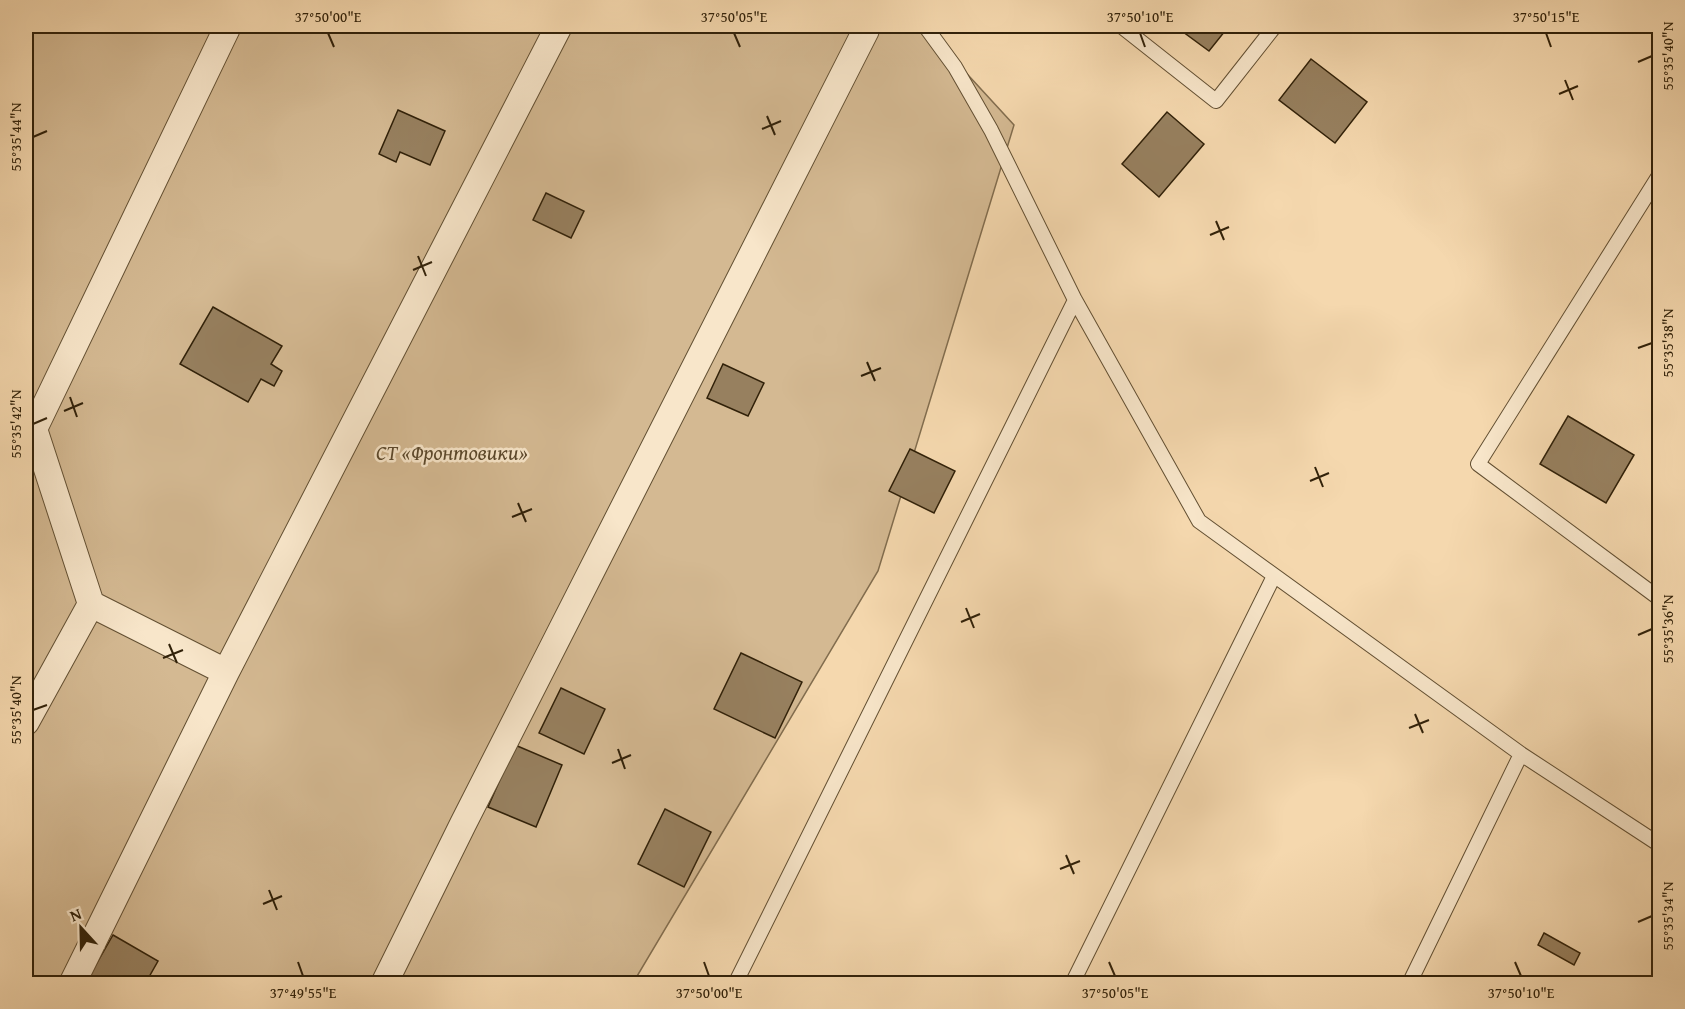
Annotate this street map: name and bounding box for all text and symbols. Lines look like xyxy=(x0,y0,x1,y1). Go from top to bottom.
text: 37°50'00"E xyxy=(295,6,362,27)
text: 37°50'05"E xyxy=(701,6,768,27)
text: 37°50'10"E xyxy=(1107,6,1174,27)
text: 37°50'15"E xyxy=(1513,6,1580,27)
text: 55°35'40"N xyxy=(1657,21,1678,90)
text: 55°35'44"N xyxy=(5,102,26,171)
text: 55°35'38"N xyxy=(1657,308,1678,377)
text: 55°35'42"N xyxy=(5,389,26,458)
park label: СТ «Фронтовики» xyxy=(376,437,528,468)
text: 55°35'36"N xyxy=(1657,594,1678,663)
text: 55°35'40"N xyxy=(5,675,26,744)
text: 55°35'34"N xyxy=(1657,881,1678,950)
north arrow xyxy=(51,898,111,958)
text: N xyxy=(66,901,85,927)
text: 37°49'55"E xyxy=(270,982,337,1003)
text: 37°50'00"E xyxy=(676,982,743,1003)
text: 37°50'05"E xyxy=(1082,982,1149,1003)
text: 37°50'10"E xyxy=(1488,982,1555,1003)

